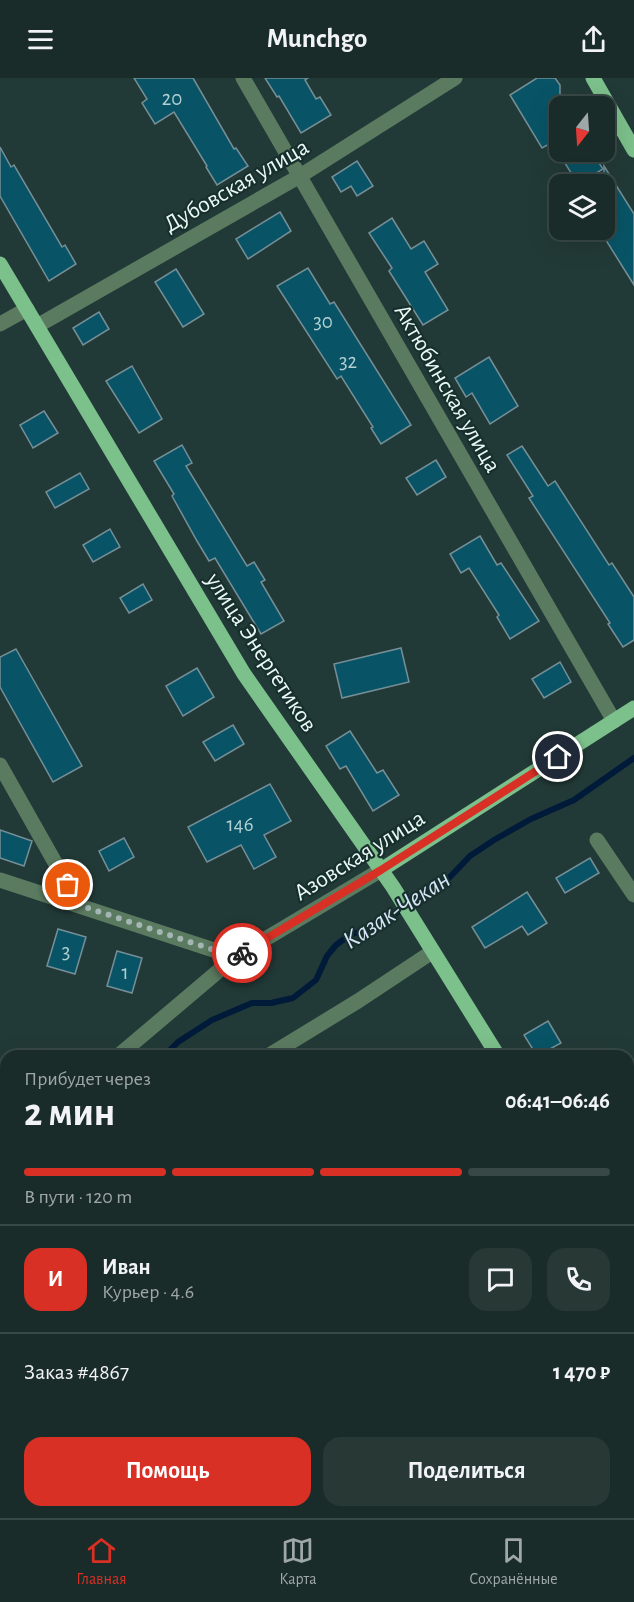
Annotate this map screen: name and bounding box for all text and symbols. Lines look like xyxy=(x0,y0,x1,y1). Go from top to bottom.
icon: menu xyxy=(24,23,57,56)
icon: share xyxy=(577,23,610,56)
text: Munchgo xyxy=(267,25,367,52)
house number: 20 xyxy=(162,88,182,109)
north arrow xyxy=(549,96,615,162)
map controls xyxy=(549,96,615,240)
street label: Дубовская улица xyxy=(160,135,313,237)
button: layers xyxy=(549,174,615,240)
street label: Актюбинская улица xyxy=(389,300,505,477)
house number: 30 xyxy=(313,311,333,332)
house number: 32 xyxy=(339,351,357,372)
street label: улица Энергетиков xyxy=(200,568,321,736)
pin xyxy=(532,731,583,782)
icon: home xyxy=(541,740,574,773)
street label: Азовская улица xyxy=(290,806,429,906)
house number: 146 xyxy=(226,814,254,835)
pin xyxy=(42,859,93,910)
water label: Казак-Чекан xyxy=(338,866,455,954)
icon: bag xyxy=(51,868,84,901)
courier xyxy=(212,923,272,983)
icon: bike xyxy=(226,937,259,970)
house number: 3 xyxy=(62,941,70,962)
house number: 1 xyxy=(121,962,129,983)
text: Прибудет через xyxy=(24,1069,151,1089)
text: 06:41–06:46 xyxy=(505,1090,610,1112)
text: 2 мин xyxy=(24,1094,115,1133)
text: В пути · 120 m xyxy=(24,1187,132,1207)
button: chat xyxy=(469,1248,532,1311)
button: phone xyxy=(547,1248,610,1311)
text: Иван xyxy=(102,1256,151,1278)
text: И xyxy=(48,1268,63,1290)
text: Курьер · 4.6 xyxy=(102,1282,194,1302)
text: Заказ #4867 xyxy=(24,1361,129,1383)
text: 1 470 ₽ xyxy=(553,1361,610,1383)
button: Помощь xyxy=(24,1437,311,1506)
button: Поделиться xyxy=(323,1437,610,1506)
tab: Главная xyxy=(76,1534,127,1589)
tab: Карта xyxy=(279,1534,317,1589)
tab: Сохранённые xyxy=(469,1534,558,1589)

